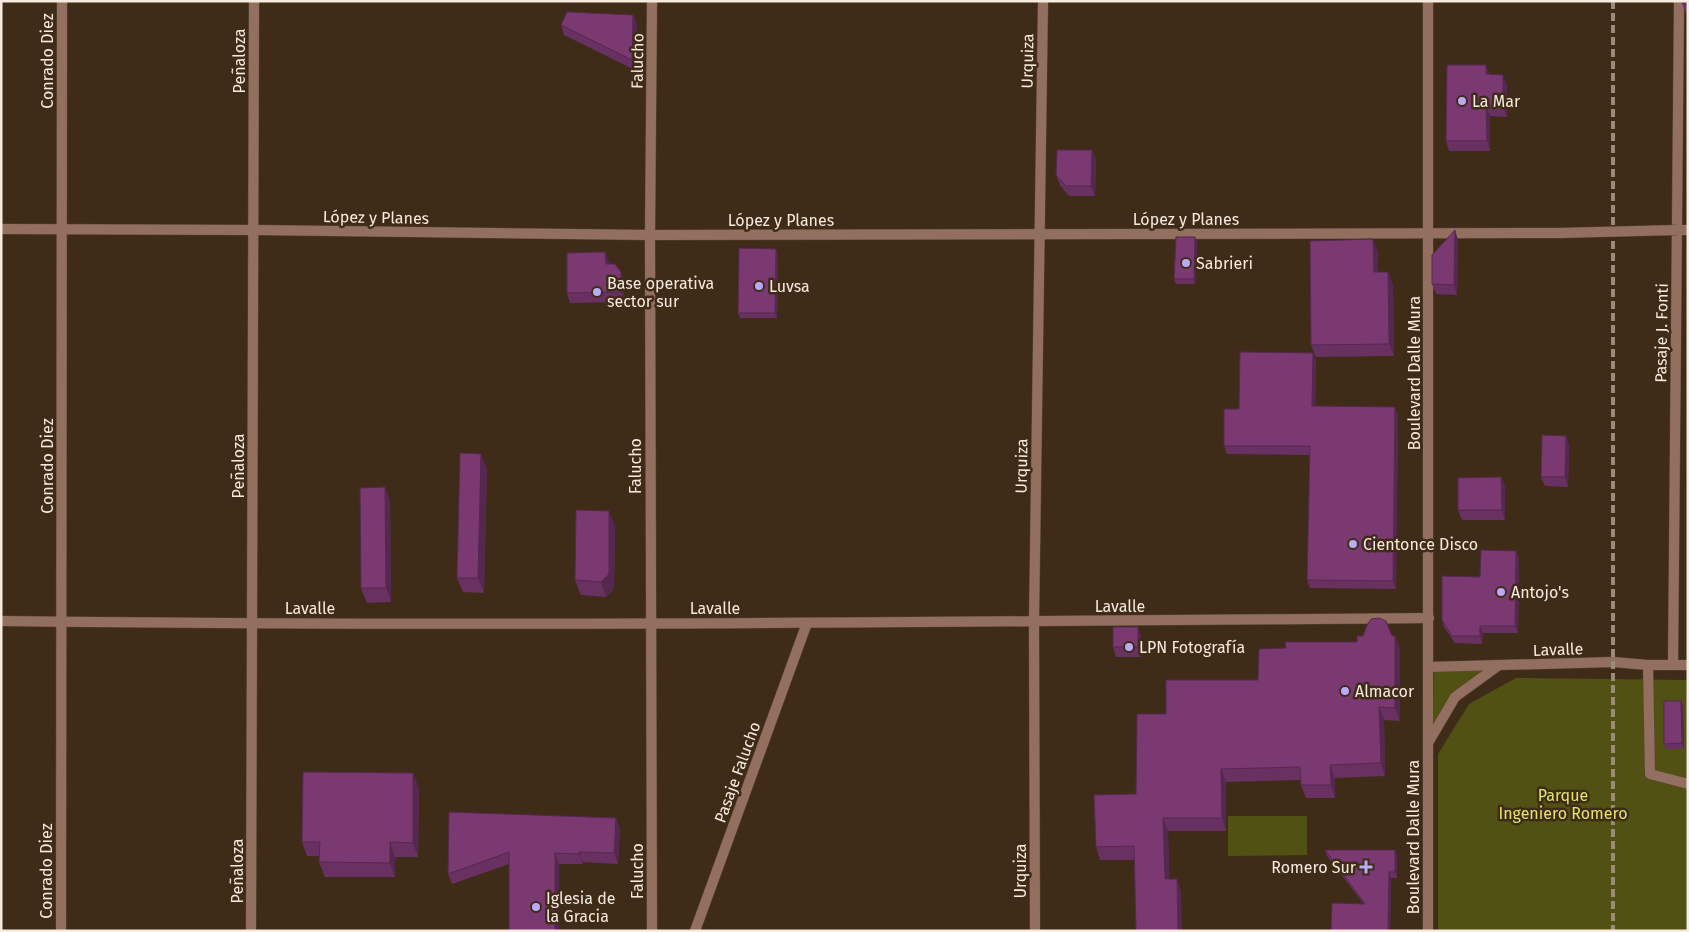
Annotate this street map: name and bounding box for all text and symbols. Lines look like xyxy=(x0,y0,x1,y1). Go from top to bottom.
street label: Conrado Diez xyxy=(38,13,57,109)
street label: Peñaloza xyxy=(230,29,249,93)
street label: Falucho xyxy=(628,33,647,89)
street label: Urquiza xyxy=(1018,33,1037,89)
place label: La Mar xyxy=(1472,92,1521,111)
marker: La Mar xyxy=(1456,95,1468,107)
street label: López y Planes xyxy=(323,207,429,228)
street label: López y Planes xyxy=(1133,210,1239,229)
street label: López y Planes xyxy=(728,211,834,230)
place label: Sabrieri xyxy=(1196,254,1253,273)
marker: Sabrieri xyxy=(1180,257,1192,269)
place label: Base operativa sector sur xyxy=(607,274,714,311)
place label: Luvsa xyxy=(769,277,810,296)
marker: Luvsa xyxy=(753,280,765,292)
street label: Pasaje J. Fonti xyxy=(1651,283,1672,383)
marker: Base operativa sector sur xyxy=(591,286,603,298)
street label: Boulevard Dalle Mura xyxy=(1405,296,1424,450)
street label: Conrado Diez xyxy=(38,418,57,514)
street label: Peñaloza xyxy=(229,434,248,498)
street label: Falucho xyxy=(626,438,645,494)
street label: Urquiza xyxy=(1012,438,1031,494)
place label: Cientonce Disco xyxy=(1363,535,1478,554)
marker: Cientonce Disco xyxy=(1347,538,1359,550)
place label: Antojo's xyxy=(1511,583,1569,602)
marker: Antojo's xyxy=(1495,586,1507,598)
street label: Lavalle xyxy=(1095,597,1145,616)
street label: Lavalle xyxy=(285,599,335,618)
street label: Lavalle xyxy=(690,599,740,618)
place label: LPN Fotografía xyxy=(1139,638,1245,657)
street label: Lavalle xyxy=(1532,639,1584,660)
marker: LPN Fotografía xyxy=(1123,641,1135,653)
place label: Almacor xyxy=(1355,682,1415,701)
marker: Almacor xyxy=(1339,685,1351,697)
street label: Pasaje Falucho xyxy=(710,719,765,825)
street label: Boulevard Dalle Mura xyxy=(1404,760,1423,914)
park label: Parque Ingeniero Romero xyxy=(1498,786,1628,823)
street label: Conrado Diez xyxy=(37,823,56,919)
street label: Peñaloza xyxy=(228,839,247,903)
street label: Falucho xyxy=(628,843,647,899)
street label: Urquiza xyxy=(1011,843,1030,899)
place label: Romero Sur xyxy=(1271,858,1357,877)
marker: Romero Sur xyxy=(1360,861,1372,873)
place label: Iglesia de la Gracia xyxy=(546,889,616,926)
marker: Iglesia de la Gracia xyxy=(530,901,542,913)

